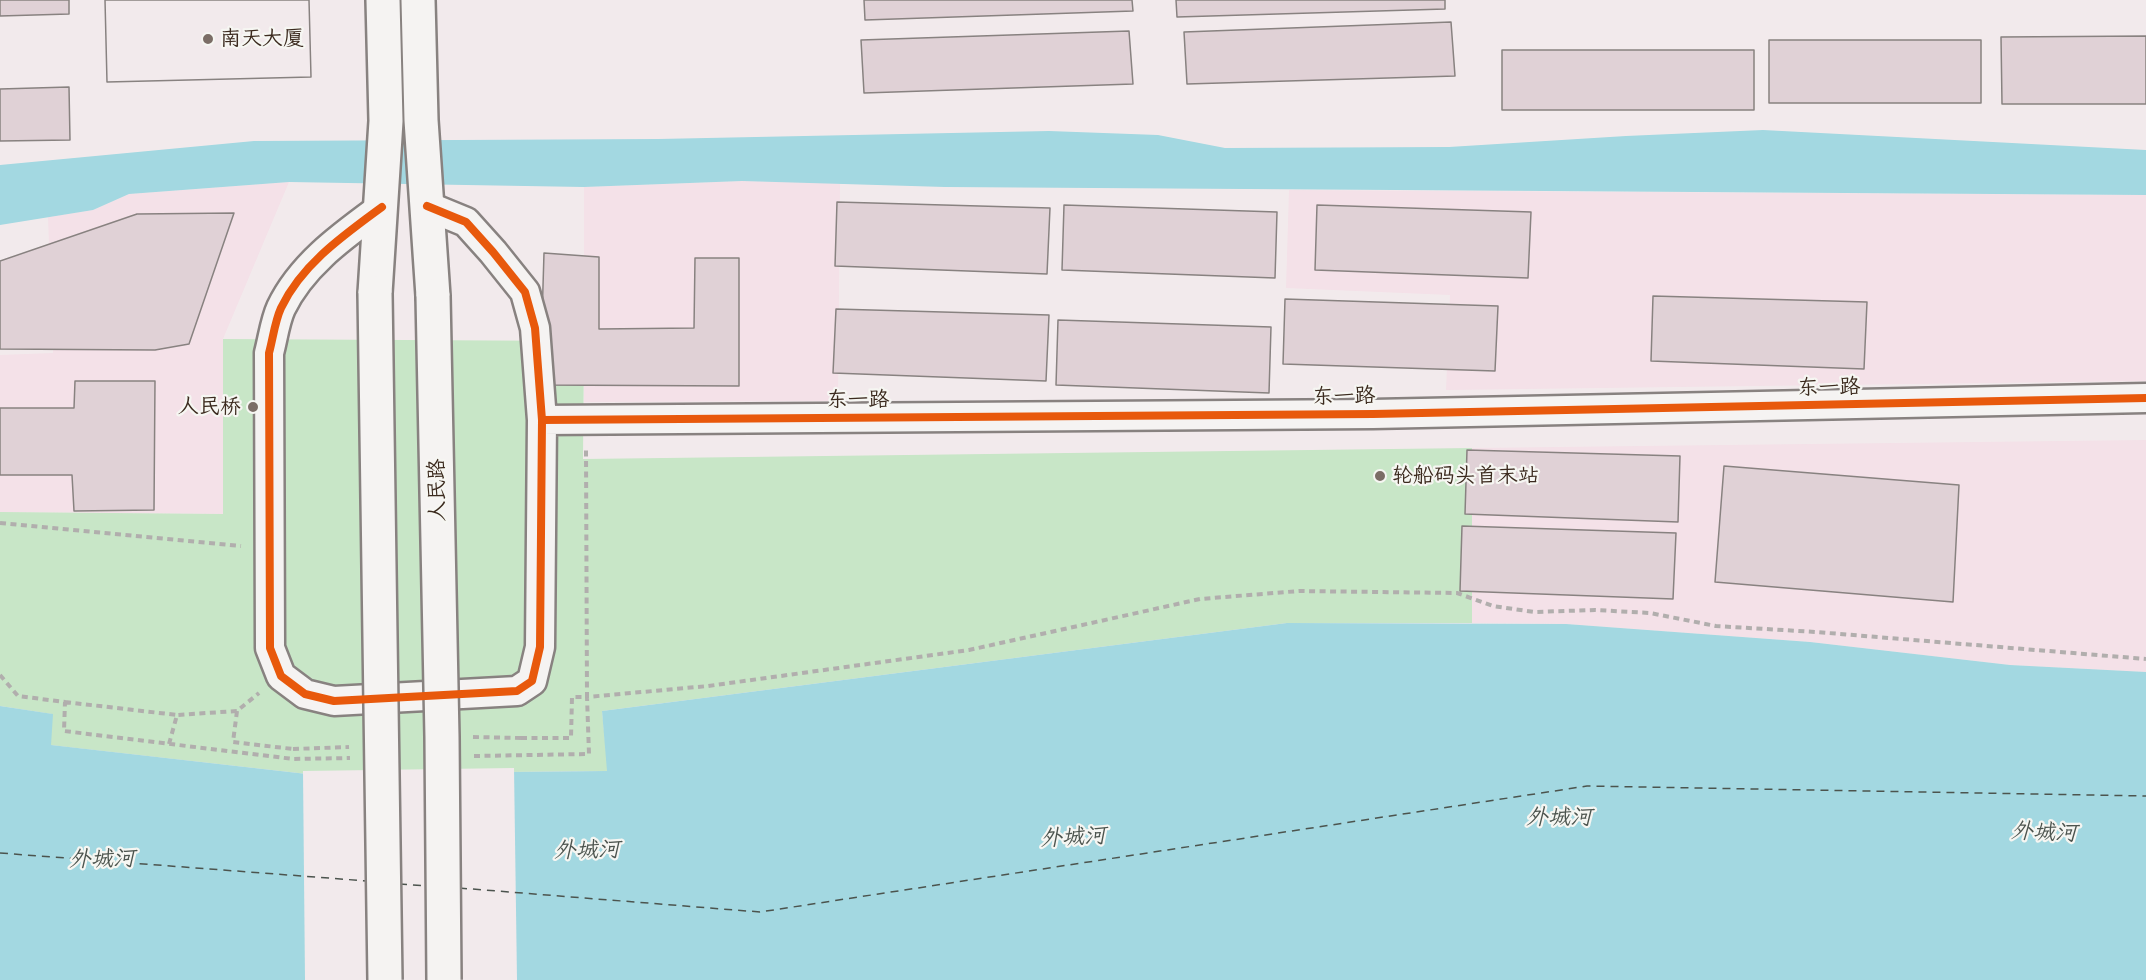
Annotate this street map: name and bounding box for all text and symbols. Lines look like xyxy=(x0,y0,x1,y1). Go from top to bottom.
place label: 南天大厦 xyxy=(220,26,304,52)
marker: 南天大厦 xyxy=(201,32,215,46)
street label: 东一路 xyxy=(1797,374,1861,400)
street label: 东一路 xyxy=(1312,383,1376,409)
street label: 东一路 xyxy=(827,387,889,413)
place label: 人民桥 xyxy=(178,394,241,420)
marker: 人民桥 xyxy=(246,400,260,414)
street label: 人民路 xyxy=(424,458,450,522)
place label: 轮船码头首末站 xyxy=(1392,463,1539,489)
marker: 轮船码头首末站 xyxy=(1373,469,1387,483)
water label: 外城河 xyxy=(1526,804,1592,830)
water label: 外城河 xyxy=(2011,818,2077,846)
water label: 外城河 xyxy=(1039,822,1107,852)
water label: 外城河 xyxy=(554,836,620,864)
water label: 外城河 xyxy=(69,845,135,873)

